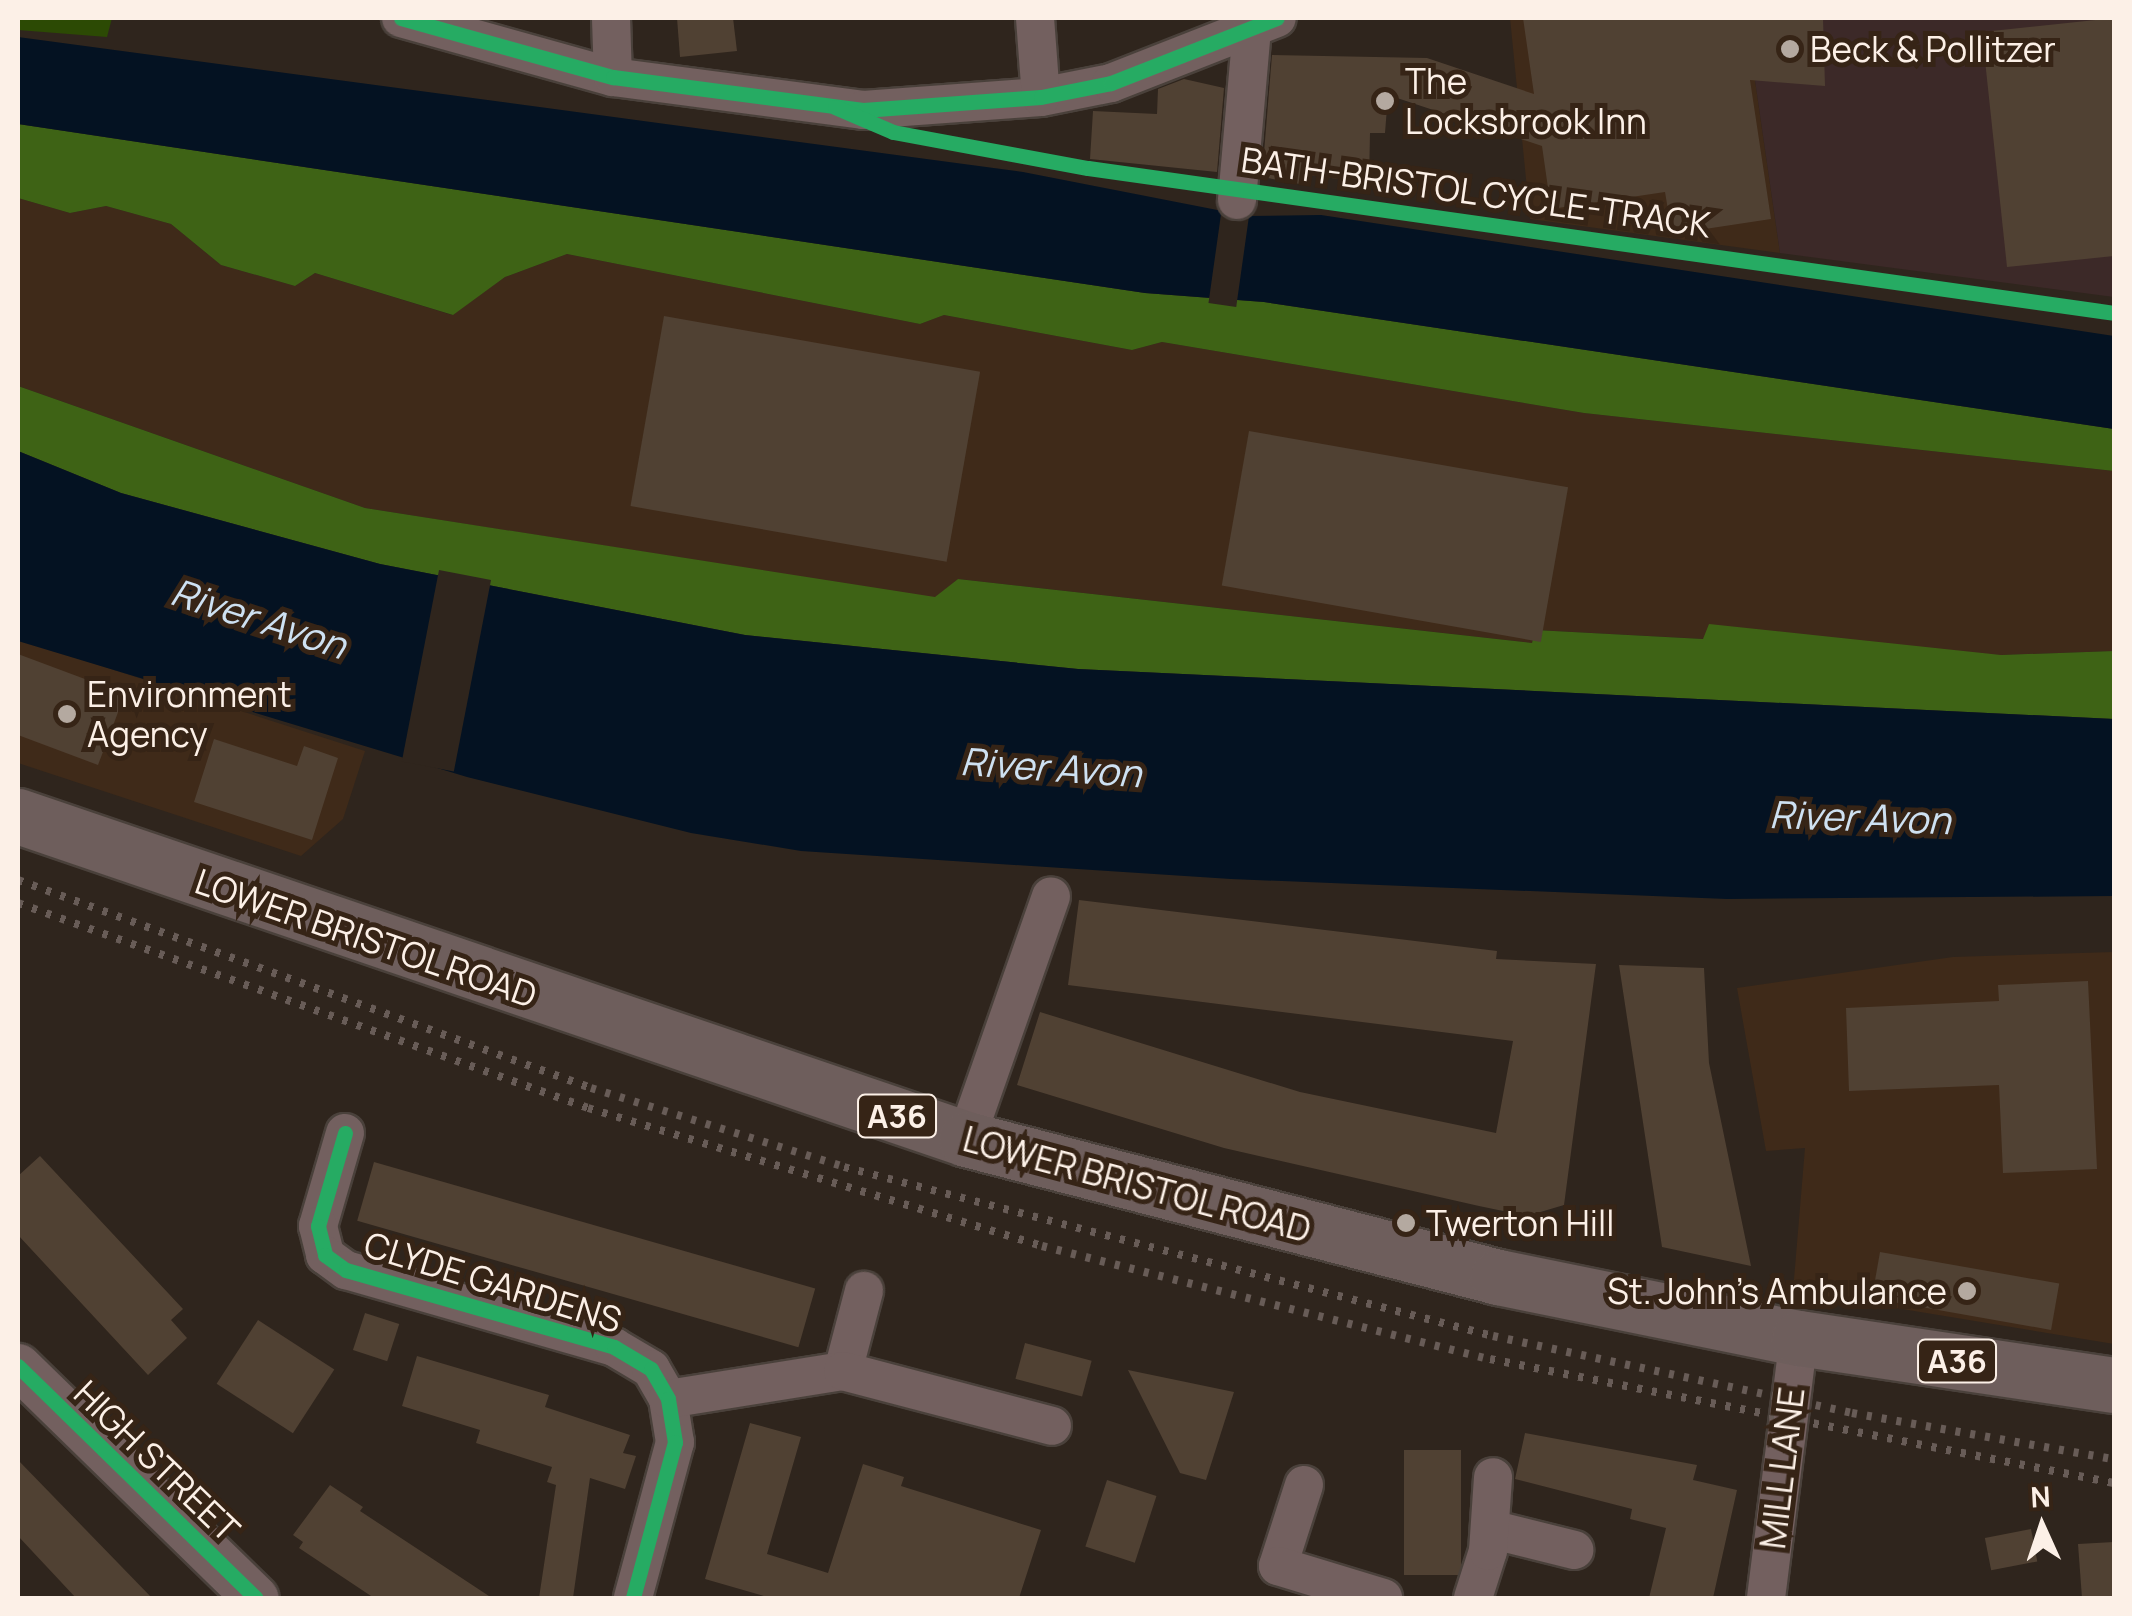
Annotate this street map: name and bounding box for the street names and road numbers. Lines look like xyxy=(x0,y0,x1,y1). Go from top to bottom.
street label: BATH-BRISTOL CYCLE-TRACK xyxy=(1238,138,1714,246)
street label: LOWER BRISTOL ROAD xyxy=(189,860,543,1016)
road number: A36 xyxy=(857,1089,937,1143)
street label: LOWER BRISTOL ROAD xyxy=(958,1117,1316,1251)
street label: CLYDE GARDENS xyxy=(359,1223,627,1341)
road number: A36 xyxy=(1917,1334,1997,1388)
street label: HIGH STREET xyxy=(66,1372,248,1550)
street label: MILL LANE xyxy=(1751,1384,1813,1552)

